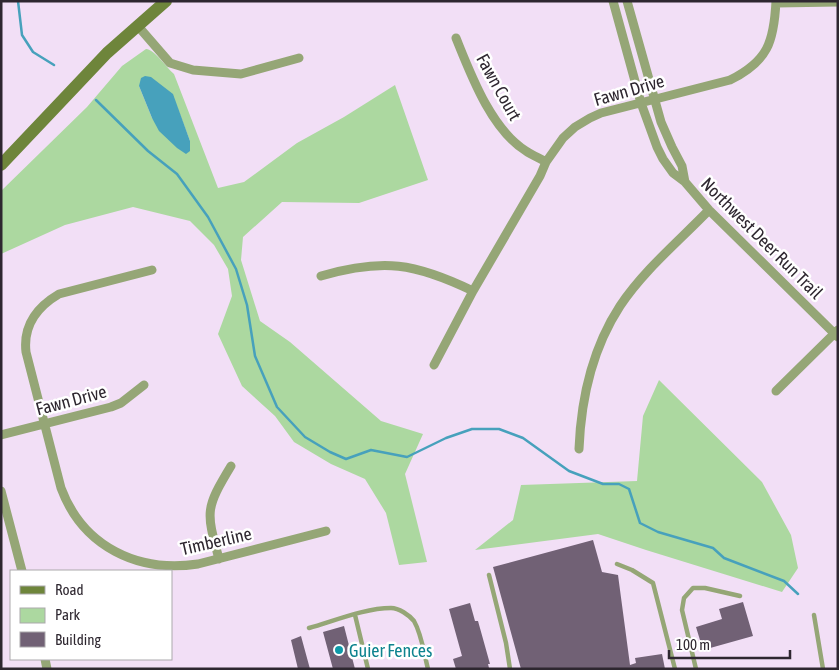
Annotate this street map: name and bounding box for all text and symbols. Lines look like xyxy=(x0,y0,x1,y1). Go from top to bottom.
street label: Fawn Court xyxy=(472,50,526,124)
street label: Fawn Drive xyxy=(591,70,667,110)
street label: Northwest Deer Run Trail xyxy=(697,173,827,303)
street label: Fawn Drive xyxy=(33,381,109,419)
street label: Timberline xyxy=(178,523,254,559)
legend xyxy=(10,570,172,660)
text: Road xyxy=(55,581,84,598)
text: Park xyxy=(55,606,80,623)
scale bar xyxy=(669,628,790,660)
text: Building xyxy=(55,631,101,648)
text: 100 m xyxy=(676,636,710,653)
place label: Guier Fences xyxy=(349,640,432,661)
marker: Guier Fences xyxy=(333,644,345,656)

